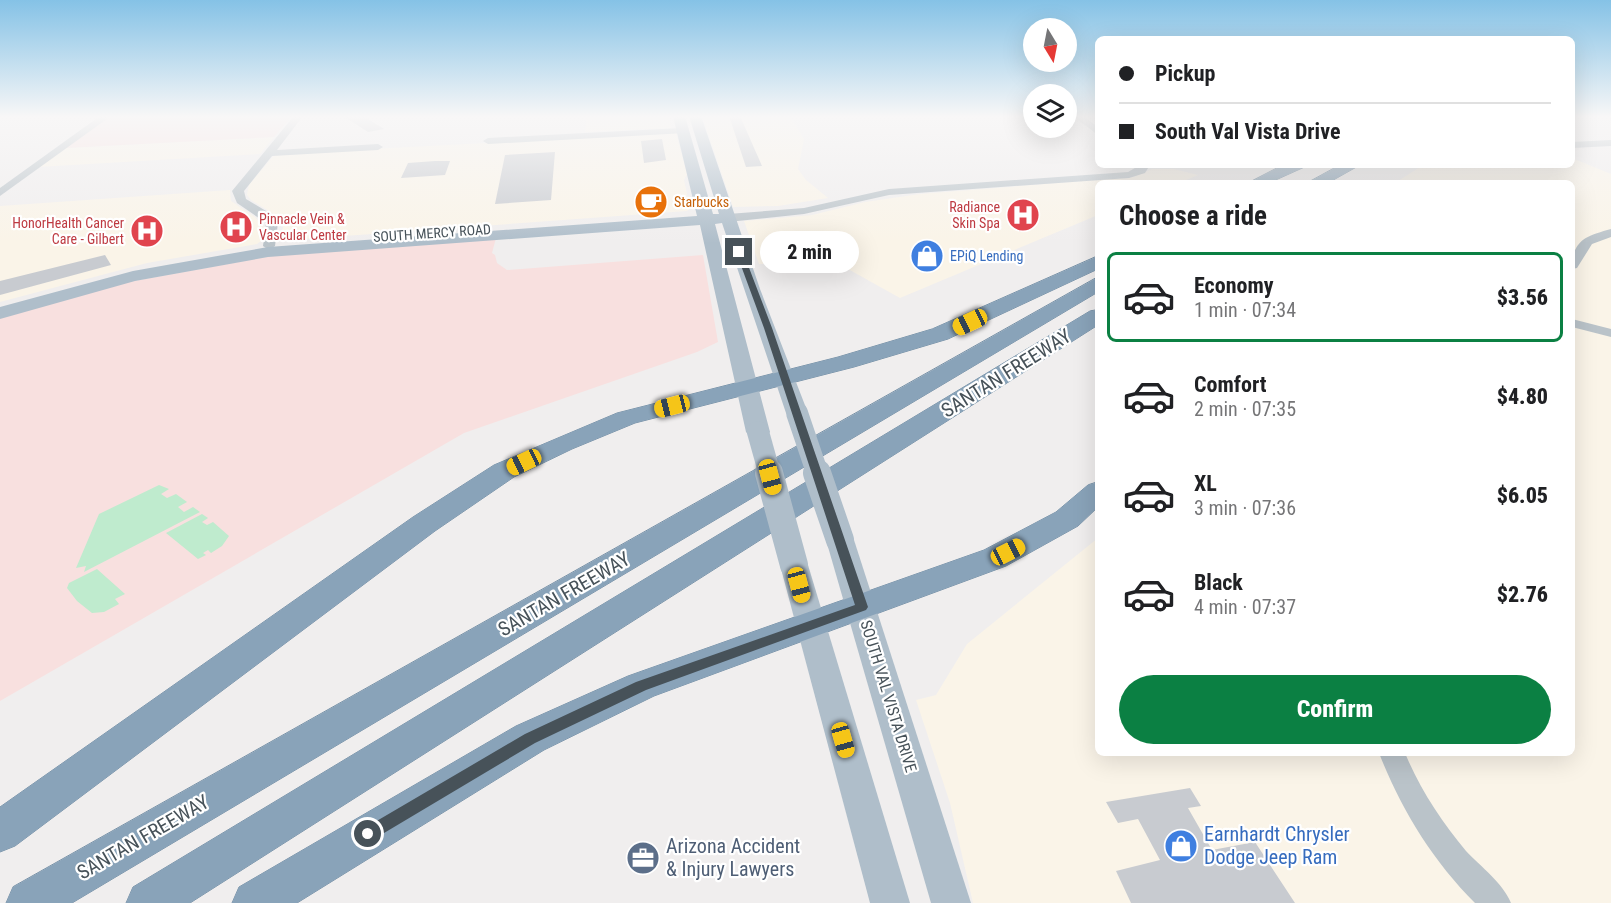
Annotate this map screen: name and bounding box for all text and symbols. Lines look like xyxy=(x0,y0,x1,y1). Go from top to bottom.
north arrow xyxy=(1023,18,1077,72)
map controls xyxy=(1023,18,1077,138)
text: Pickup xyxy=(1155,61,1215,86)
button: layers xyxy=(1023,84,1077,138)
text: South Val Vista Drive xyxy=(1155,119,1340,144)
cafe icon: Starbucks xyxy=(633,184,669,220)
place label: Starbucks xyxy=(674,194,729,210)
hospital icon: Radiance Skin Spa xyxy=(1005,197,1041,233)
place label: Radiance Skin Spa xyxy=(949,199,1000,231)
text: Choose a ride xyxy=(1119,200,1267,232)
hospital icon: Pinnacle Vein & Vascular Center xyxy=(218,209,254,245)
place label: Pinnacle Vein & Vascular Center xyxy=(259,211,347,243)
hospital icon: HonorHealth Cancer Care - Gilbert xyxy=(129,213,165,249)
place label: HonorHealth Cancer Care - Gilbert xyxy=(12,215,124,247)
street label: SOUTH MERCY ROAD xyxy=(373,221,491,245)
callout: 2 min xyxy=(760,231,859,273)
route end xyxy=(725,238,752,265)
shop icon: EPiQ Lending xyxy=(909,238,945,274)
text: 2 min xyxy=(787,240,832,264)
place label: EPiQ Lending xyxy=(950,248,1023,264)
icon: car xyxy=(1122,270,1176,324)
text: Economy xyxy=(1194,273,1274,298)
text: $3.56 xyxy=(1497,285,1548,310)
text: 1 min · 07:34 xyxy=(1194,298,1296,322)
car xyxy=(950,306,990,338)
street label: SANTAN FREEWAY xyxy=(937,323,1076,422)
icon: car xyxy=(1122,369,1176,423)
text: Comfort xyxy=(1194,372,1267,397)
text: $4.80 xyxy=(1497,384,1548,409)
car xyxy=(652,393,692,419)
text: 2 min · 07:35 xyxy=(1194,397,1296,421)
car xyxy=(504,446,544,478)
car xyxy=(757,457,783,497)
icon: car xyxy=(1122,468,1176,522)
text: XL xyxy=(1194,471,1217,496)
text: $6.05 xyxy=(1497,483,1548,508)
text: 3 min · 07:36 xyxy=(1194,496,1296,520)
car xyxy=(988,536,1028,568)
street label: SANTAN FREEWAY xyxy=(494,546,635,641)
car xyxy=(786,565,812,605)
icon: car xyxy=(1122,567,1176,621)
text: Black xyxy=(1194,570,1243,595)
text: $2.76 xyxy=(1497,582,1548,607)
text: 4 min · 07:37 xyxy=(1194,595,1296,619)
street label: SOUTH VAL VISTA DRIVE xyxy=(856,618,921,775)
button: Confirm xyxy=(1119,675,1551,744)
car xyxy=(829,720,857,760)
street label: SANTAN FREEWAY xyxy=(73,789,214,884)
route start xyxy=(354,820,381,847)
place label: Earnhardt Chrysler Dodge Jeep Ram xyxy=(1204,822,1350,869)
shop icon: Earnhardt Chrysler Dodge Jeep Ram xyxy=(1163,828,1199,864)
place label: Arizona Accident & Injury Lawyers xyxy=(666,834,800,881)
office icon: Arizona Accident & Injury Lawyers xyxy=(625,840,661,876)

